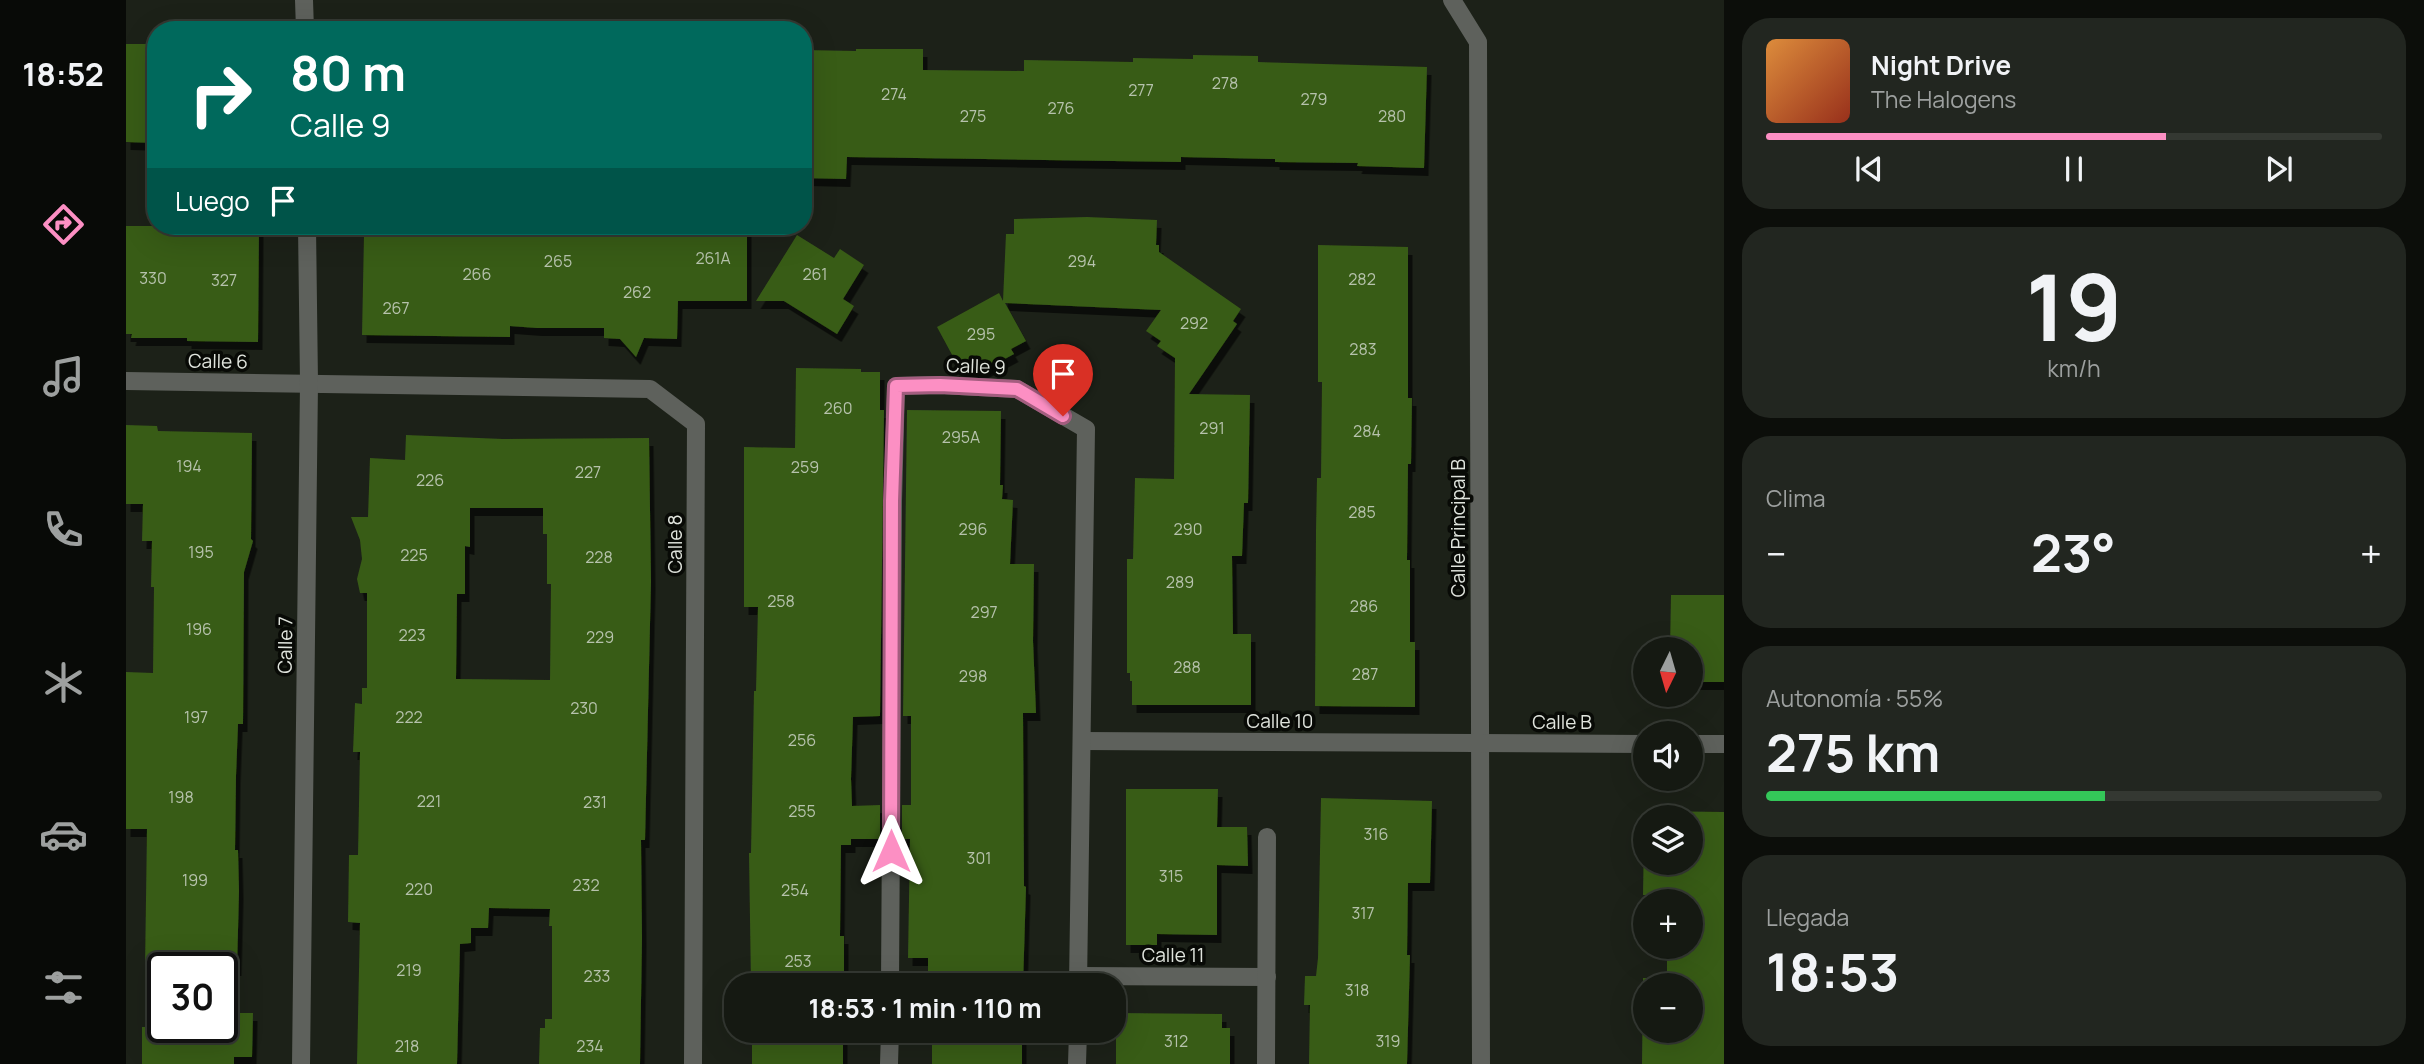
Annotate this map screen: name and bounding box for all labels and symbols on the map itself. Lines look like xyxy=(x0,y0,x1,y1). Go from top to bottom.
house number: 278 xyxy=(1212,72,1238,94)
house number: 277 xyxy=(1128,79,1154,101)
house number: 274 xyxy=(881,83,907,105)
house number: 279 xyxy=(1300,88,1328,110)
house number: 276 xyxy=(1047,97,1075,119)
house number: 275 xyxy=(960,105,986,127)
house number: 280 xyxy=(1378,105,1406,127)
house number: 261A xyxy=(695,247,731,269)
house number: 265 xyxy=(544,250,572,272)
house number: 294 xyxy=(1068,250,1096,272)
house number: 266 xyxy=(463,263,491,285)
house number: 261 xyxy=(802,263,828,285)
house number: 330 xyxy=(139,267,167,289)
house number: 282 xyxy=(1348,268,1376,290)
house number: 327 xyxy=(211,269,237,291)
house number: 262 xyxy=(623,281,651,303)
house number: 267 xyxy=(382,297,410,319)
house number: 292 xyxy=(1180,312,1208,334)
house number: 295 xyxy=(967,323,995,345)
house number: 283 xyxy=(1349,338,1377,360)
pin xyxy=(1033,344,1093,416)
street label: Calle 6 xyxy=(188,347,248,375)
street label: Calle 9 xyxy=(946,352,1006,380)
house number: 260 xyxy=(824,397,852,419)
house number: 291 xyxy=(1199,417,1225,439)
house number: 284 xyxy=(1353,420,1381,442)
house number: 295A xyxy=(942,426,980,448)
house number: 194 xyxy=(176,455,202,477)
house number: 259 xyxy=(791,456,819,478)
street label: Calle Principal B xyxy=(1445,459,1471,597)
house number: 227 xyxy=(575,461,601,483)
house number: 226 xyxy=(416,469,444,491)
house number: 285 xyxy=(1348,501,1376,523)
street label: Calle 8 xyxy=(662,515,688,573)
house number: 296 xyxy=(959,518,987,540)
house number: 290 xyxy=(1174,518,1202,540)
house number: 195 xyxy=(188,541,214,563)
house number: 225 xyxy=(400,544,428,566)
house number: 228 xyxy=(585,546,613,568)
house number: 289 xyxy=(1166,571,1194,593)
house number: 258 xyxy=(767,590,795,612)
house number: 286 xyxy=(1350,595,1378,617)
house number: 297 xyxy=(971,601,997,623)
street label: Calle 7 xyxy=(272,616,298,674)
house number: 196 xyxy=(186,618,212,640)
house number: 223 xyxy=(398,624,426,646)
house number: 229 xyxy=(586,626,614,648)
north arrow xyxy=(1633,637,1703,707)
house number: 288 xyxy=(1173,656,1201,678)
house number: 287 xyxy=(1352,663,1378,685)
house number: 298 xyxy=(959,665,987,687)
house number: 230 xyxy=(570,697,598,719)
house number: 197 xyxy=(184,706,208,728)
house number: 222 xyxy=(395,706,423,728)
street label: Calle 10 xyxy=(1247,708,1313,734)
street label: Calle B xyxy=(1532,709,1592,735)
house number: 256 xyxy=(788,729,816,751)
house number: 198 xyxy=(168,786,194,808)
house number: 221 xyxy=(417,790,441,812)
house number: 231 xyxy=(583,791,607,813)
house number: 255 xyxy=(788,800,816,822)
position arrow xyxy=(854,814,928,888)
house number: 316 xyxy=(1363,823,1389,845)
house number: 301 xyxy=(967,847,991,869)
house number: 315 xyxy=(1159,865,1183,887)
house number: 199 xyxy=(182,869,208,891)
house number: 232 xyxy=(572,874,600,896)
house number: 220 xyxy=(405,878,433,900)
house number: 254 xyxy=(781,879,809,901)
house number: 317 xyxy=(1351,902,1375,924)
street label: Calle 11 xyxy=(1142,942,1204,968)
house number: 253 xyxy=(784,950,812,972)
speed limit sign: 30 xyxy=(147,952,238,1043)
house number: 219 xyxy=(396,959,422,981)
house number: 233 xyxy=(584,965,610,987)
house number: 318 xyxy=(1345,979,1369,1001)
house number: 312 xyxy=(1164,1030,1188,1052)
house number: 319 xyxy=(1375,1030,1401,1052)
house number: 218 xyxy=(395,1035,419,1057)
house number: 234 xyxy=(576,1035,604,1057)

